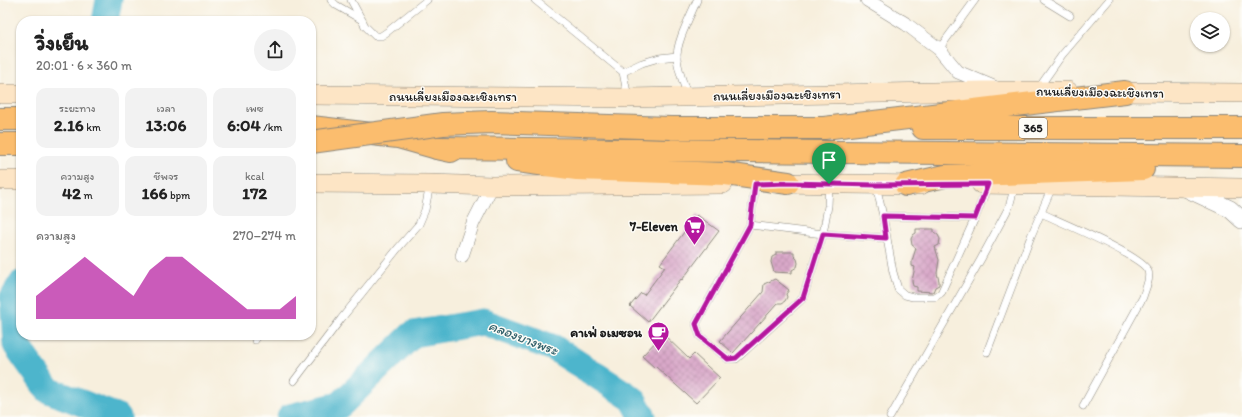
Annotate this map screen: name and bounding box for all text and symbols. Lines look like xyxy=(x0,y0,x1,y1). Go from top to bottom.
map controls xyxy=(1190,12,1230,52)
button: layers xyxy=(1190,12,1230,52)
text: วิ่งเย็น xyxy=(36,29,88,56)
button: share xyxy=(254,29,296,71)
text: 20:01 · 6 × 360 m xyxy=(36,58,132,73)
street label: ถนนเลี่ยงเมืองฉะเชิงเทรา xyxy=(1036,82,1164,101)
street label: ถนนเลี่ยงเมืองฉะเชิงเทรา xyxy=(713,85,841,104)
street label: ถนนเลี่ยงเมืองฉะเชิงเทรา xyxy=(389,87,517,104)
text: ระยะทาง xyxy=(59,102,96,115)
text: เวลา xyxy=(157,102,175,115)
text: เพซ xyxy=(246,102,264,115)
text: 2.16 xyxy=(54,115,84,135)
text: 13:06 xyxy=(146,115,186,135)
text: 6:04 xyxy=(227,115,261,135)
road number: 365 xyxy=(1019,118,1047,138)
text: km xyxy=(84,121,101,134)
text: /km xyxy=(261,121,282,134)
pin xyxy=(812,143,846,184)
icon: arrive xyxy=(818,149,840,171)
text: ความสูง xyxy=(60,170,94,183)
text: ชีพจร xyxy=(154,170,178,183)
text: kcal xyxy=(245,170,264,183)
text: 42 xyxy=(62,183,81,203)
text: 166 xyxy=(142,183,167,203)
text: 172 xyxy=(242,183,267,203)
text: m xyxy=(81,189,93,202)
text: bpm xyxy=(167,189,190,202)
supermarket icon: 7-Eleven xyxy=(681,213,707,246)
place label: 7-Eleven xyxy=(629,219,679,234)
text: ความสูง xyxy=(36,228,76,243)
text: 270–274 m xyxy=(232,228,296,243)
water label: คลองบางพระ xyxy=(486,317,561,359)
cafe icon: คาเฟ่ อเมซอน xyxy=(645,319,671,352)
place label: คาเฟ่ อเมซอน xyxy=(570,325,643,340)

